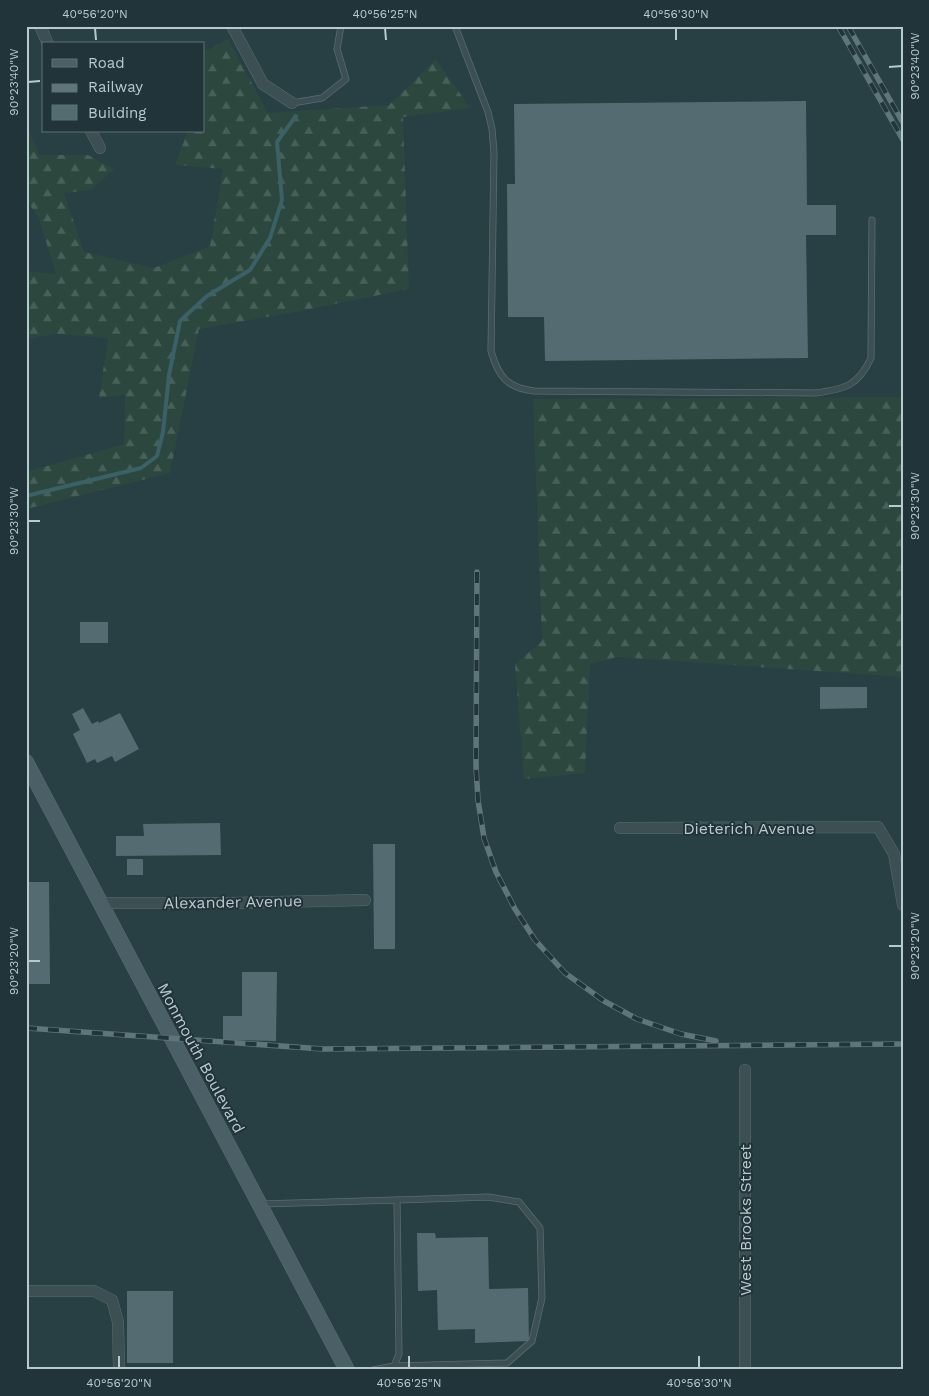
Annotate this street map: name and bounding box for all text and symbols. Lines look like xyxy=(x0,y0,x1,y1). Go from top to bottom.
text: 40°56'20"N xyxy=(62,7,128,21)
text: 40°56'25"N xyxy=(352,7,418,21)
text: 40°56'30"N xyxy=(643,7,709,21)
text: 90°23'40"W xyxy=(908,32,922,100)
legend xyxy=(42,42,205,132)
text: 90°23'40"W xyxy=(7,48,21,116)
text: Road xyxy=(88,54,125,72)
text: Railway xyxy=(88,78,143,96)
text: Building xyxy=(88,104,146,122)
text: 90°23'30"W xyxy=(908,472,922,540)
text: 90°23'30"W xyxy=(7,487,21,555)
street label: Dieterich Avenue xyxy=(683,819,815,838)
street label: Alexander Avenue xyxy=(164,891,302,913)
text: 90°23'20"W xyxy=(908,912,922,980)
text: 90°23'20"W xyxy=(7,927,21,995)
street label: Monmouth Boulevard xyxy=(153,980,249,1136)
street label: West Brooks Street xyxy=(736,1144,755,1296)
text: 40°56'20"N xyxy=(86,1376,152,1390)
text: 40°56'25"N xyxy=(376,1376,442,1390)
text: 40°56'30"N xyxy=(666,1376,732,1390)

